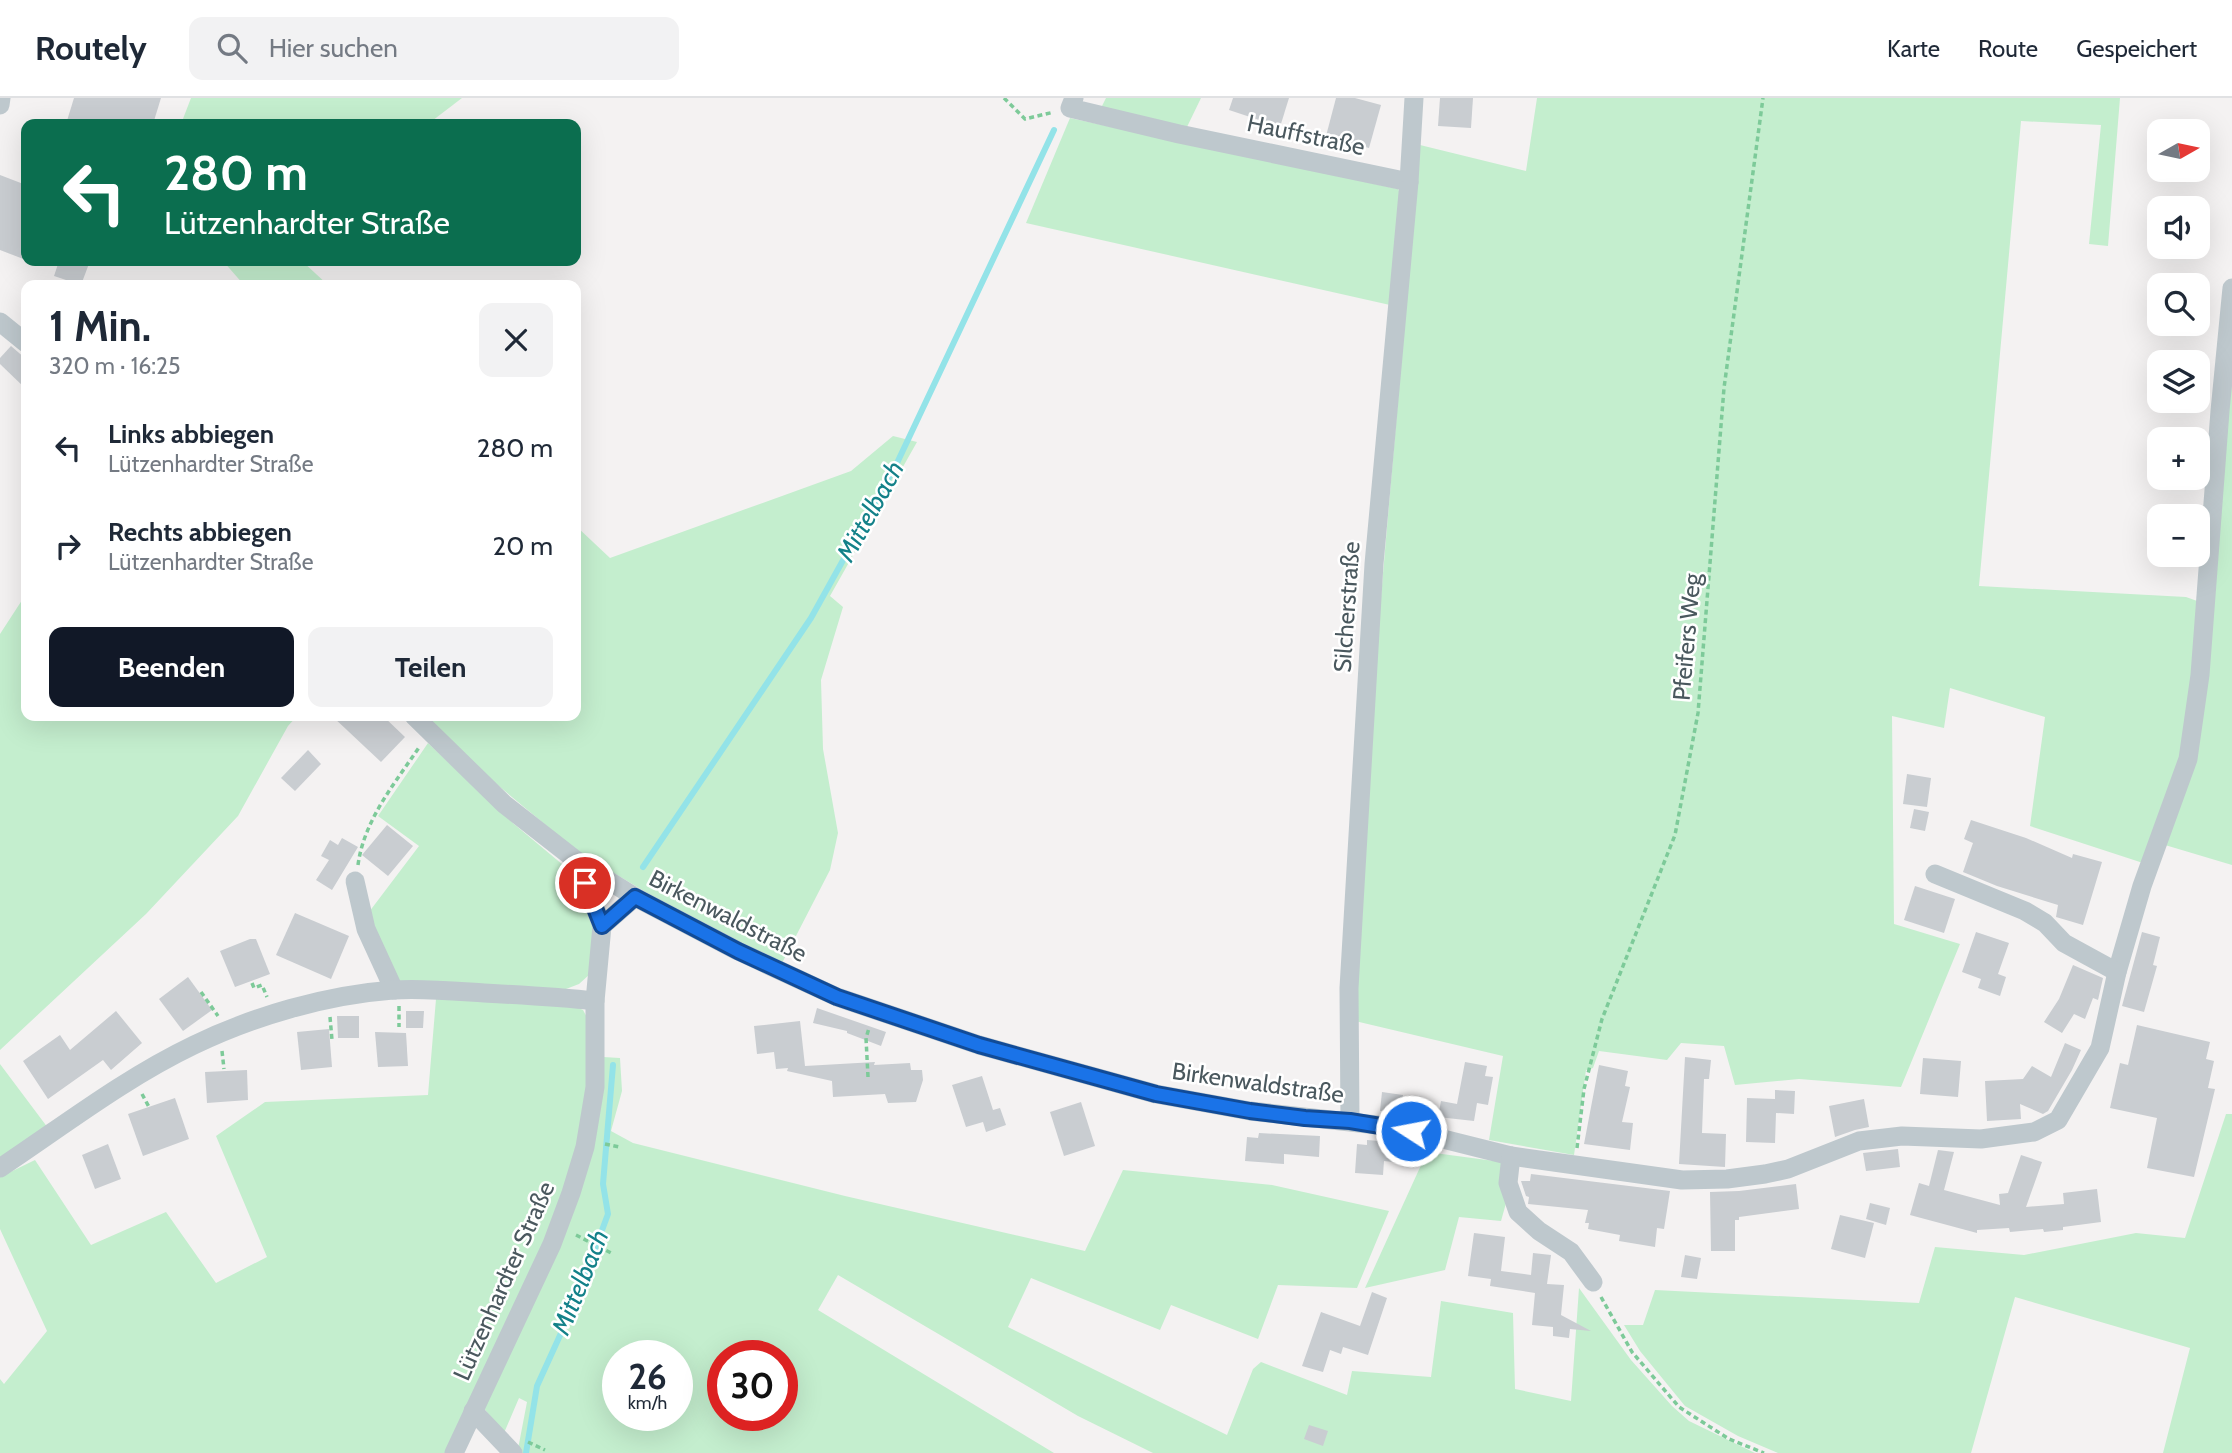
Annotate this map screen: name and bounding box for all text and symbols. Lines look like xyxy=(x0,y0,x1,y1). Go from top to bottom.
search box xyxy=(189,17,679,80)
text: Routely xyxy=(35,28,147,68)
icon: search xyxy=(213,29,251,67)
text: Hier suchen xyxy=(269,32,398,64)
text: Karte xyxy=(1887,34,1940,63)
text: Route xyxy=(1978,34,2038,63)
text: Gespeichert xyxy=(2076,34,2197,63)
street label: Hauffstraße xyxy=(1245,108,1368,161)
north arrow xyxy=(2147,119,2210,182)
map controls xyxy=(2147,119,2210,567)
text: 280 m xyxy=(164,143,308,202)
icon: left xyxy=(49,147,140,238)
button: sound xyxy=(2147,196,2210,259)
text: Lützenhardter Straße xyxy=(164,203,450,242)
button: search xyxy=(2147,273,2210,336)
text: 1 Min. xyxy=(49,300,151,352)
button: close xyxy=(479,303,553,377)
button: layers xyxy=(2147,350,2210,413)
text: 320 m · 16:25 xyxy=(49,352,181,380)
text: Links abbiegen xyxy=(108,418,274,450)
button: + xyxy=(2147,427,2210,490)
icon: left xyxy=(49,429,87,467)
text: 280 m xyxy=(477,432,553,464)
text: Lützenhardter Straße xyxy=(108,450,313,478)
water label: Mittelbach xyxy=(829,455,911,568)
button: − xyxy=(2147,504,2210,567)
text: Rechts abbiegen xyxy=(108,516,292,548)
icon: right xyxy=(49,527,87,565)
text: 20 m xyxy=(493,530,553,562)
street label: Silcherstraße xyxy=(1327,540,1366,673)
text: Lützenhardter Straße xyxy=(108,548,313,576)
street label: Pfeifers Weg xyxy=(1666,571,1707,702)
button: Beenden xyxy=(49,627,294,707)
button: Teilen xyxy=(308,627,553,707)
pin xyxy=(555,853,615,913)
street label: Birkenwaldstraße xyxy=(644,863,812,968)
icon: arrive xyxy=(566,864,604,902)
street label: Birkenwaldstraße xyxy=(1170,1056,1346,1109)
position arrow xyxy=(1374,1094,1448,1168)
street label: Lützenhardter Straße xyxy=(447,1177,560,1385)
water label: Mittelbach xyxy=(544,1225,615,1340)
speed limit sign: 30 xyxy=(707,1340,798,1431)
text: 26 xyxy=(628,1355,667,1398)
text: km/h xyxy=(628,1392,667,1414)

